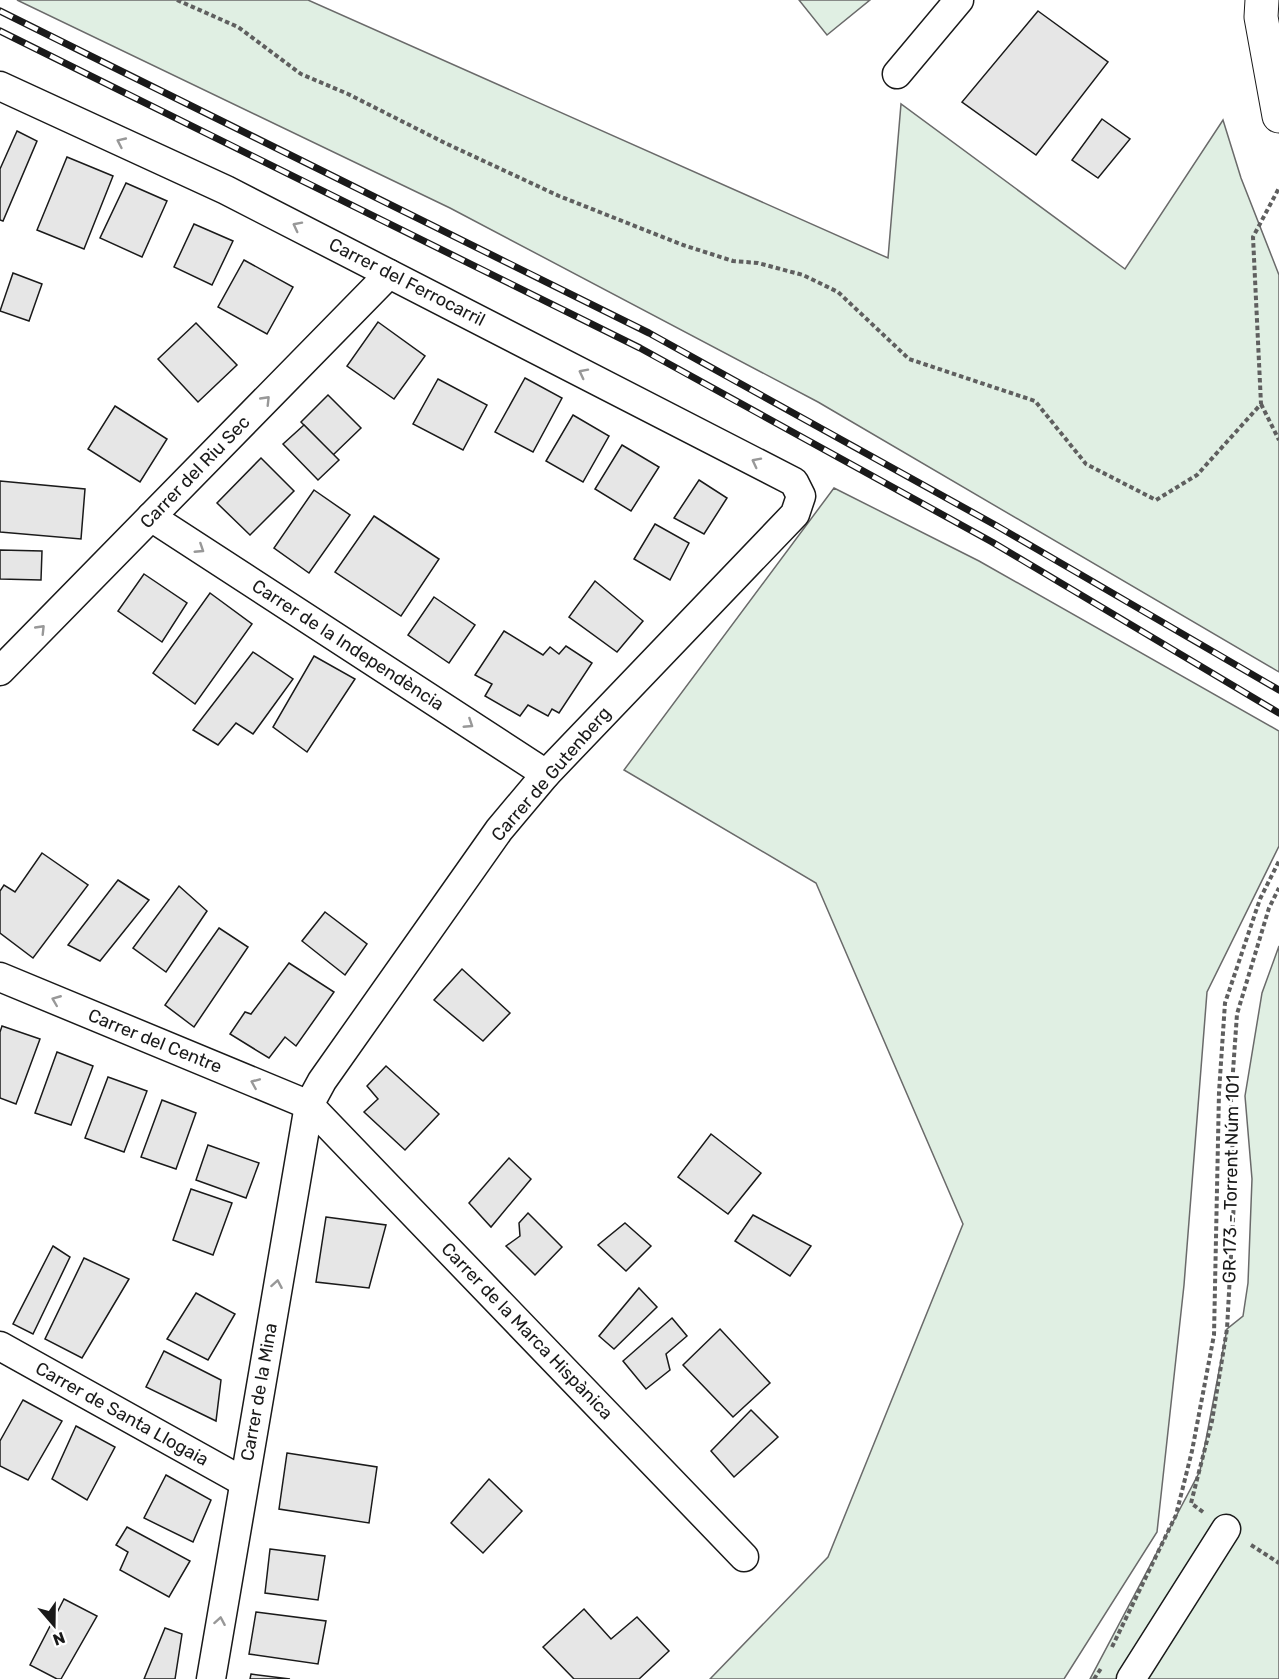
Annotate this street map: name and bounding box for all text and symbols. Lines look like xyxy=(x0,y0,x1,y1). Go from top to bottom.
one-way arrow xyxy=(117,137,128,149)
one-way arrow xyxy=(292,222,303,234)
street label: Carrer del Ferrocarril xyxy=(325,233,489,331)
one-way arrow xyxy=(578,369,589,380)
one-way arrow xyxy=(258,396,269,407)
street label: Carrer del Riu Sec xyxy=(135,411,255,533)
one-way arrow xyxy=(752,458,763,469)
one-way arrow xyxy=(193,542,204,553)
street label: Carrer de la Independència xyxy=(248,575,448,715)
one-way arrow xyxy=(34,626,45,636)
street label: Carrer de Gutenberg xyxy=(487,702,615,846)
one-way arrow xyxy=(463,716,473,728)
one-way arrow xyxy=(51,995,62,1007)
street label: Carrer del Centre xyxy=(85,1004,225,1078)
street label: GR 173 - Torrent Núm 101 xyxy=(1218,1074,1244,1284)
one-way arrow xyxy=(251,1078,262,1090)
street label: Carrer de la Marca Hispànica xyxy=(437,1238,617,1424)
one-way arrow xyxy=(271,1279,283,1289)
street label: Carrer de la Mina xyxy=(236,1321,282,1463)
street label: Carrer de Santa Llogaia xyxy=(32,1357,212,1471)
north arrow xyxy=(24,1595,84,1655)
one-way arrow xyxy=(214,1617,226,1626)
text: N xyxy=(50,1628,68,1650)

